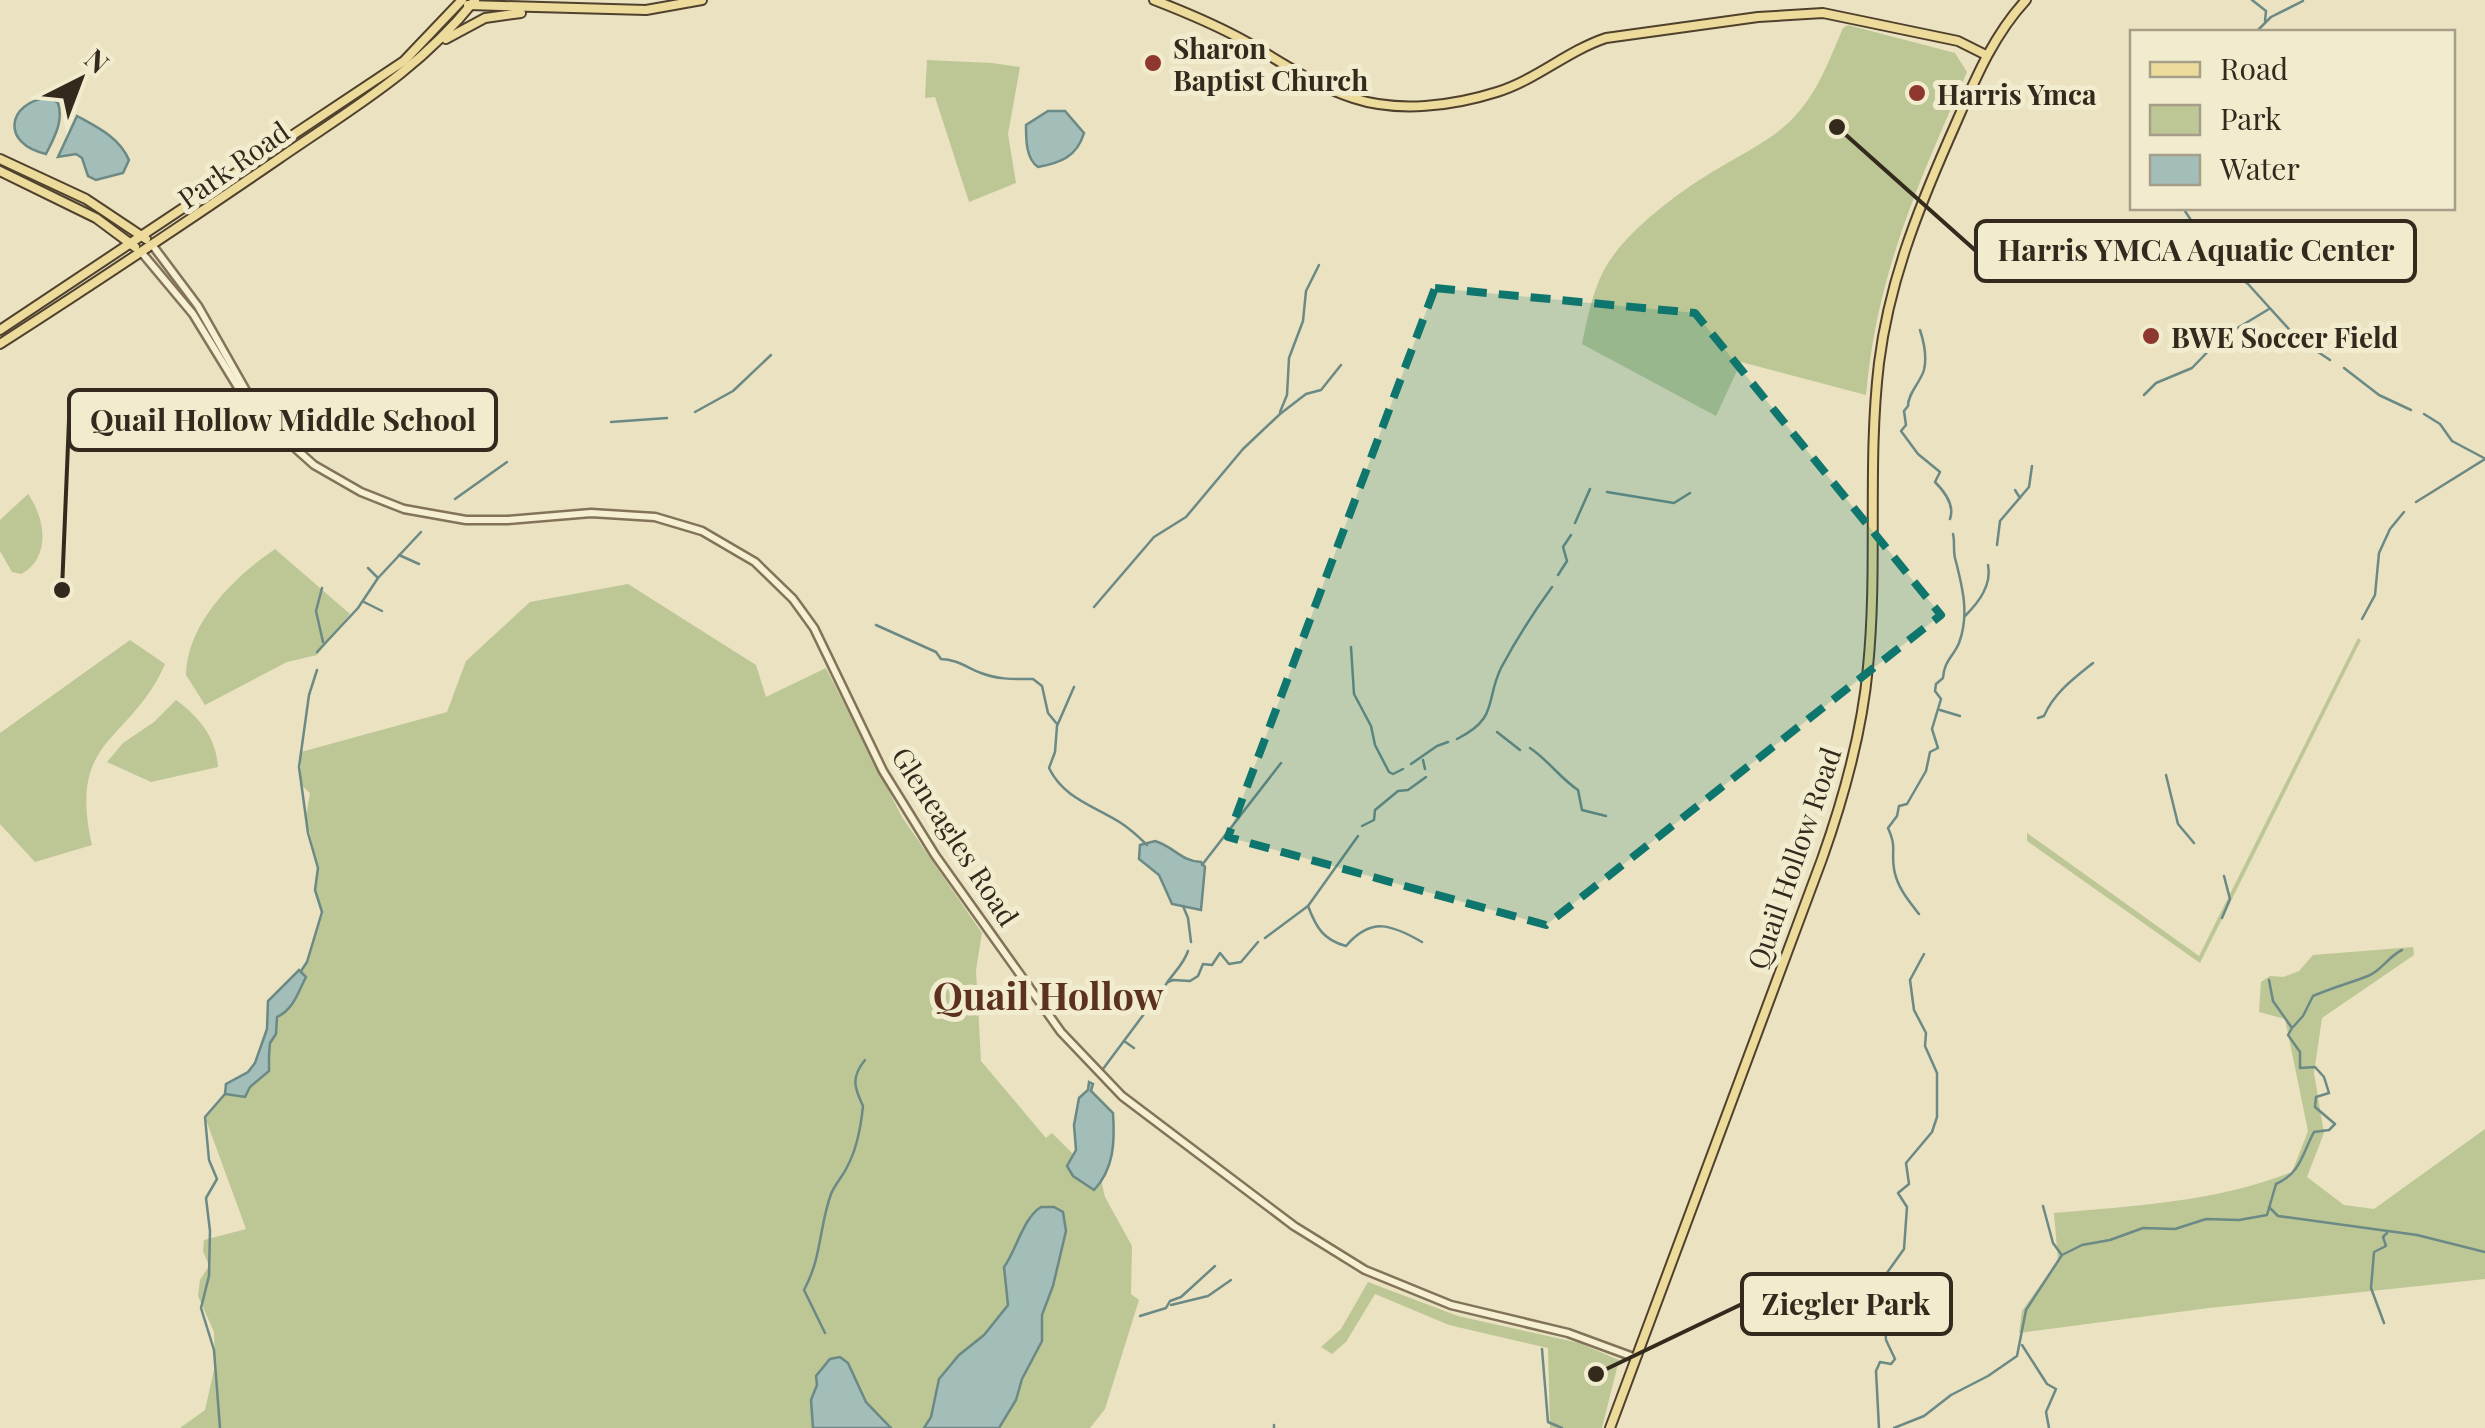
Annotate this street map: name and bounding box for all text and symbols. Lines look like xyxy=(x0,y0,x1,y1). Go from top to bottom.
place label: Sharon Baptist Church xyxy=(1173,29,1368,98)
north arrow xyxy=(30,30,130,130)
legend xyxy=(2130,30,2455,210)
text: N xyxy=(78,40,118,81)
text: Road xyxy=(2220,48,2288,88)
marker: Sharon Baptist Church xyxy=(1142,52,1164,74)
place label: Harris Ymca xyxy=(1937,75,2097,112)
marker: Harris Ymca xyxy=(1906,82,1928,104)
text: Park xyxy=(2220,98,2282,138)
street label: Park Road xyxy=(170,112,296,216)
text: Water xyxy=(2219,148,2300,188)
callout: Harris YMCA Aquatic Center xyxy=(1976,221,2415,281)
text: Harris YMCA Aquatic Center xyxy=(1998,229,2394,269)
place label: BWE Soccer Field xyxy=(2171,318,2398,355)
marker: BWE Soccer Field xyxy=(2140,325,2162,347)
callout: Quail Hollow Middle School xyxy=(69,390,496,450)
text: Quail Hollow Middle School xyxy=(90,399,476,439)
street label: Gleneagles Road xyxy=(884,739,1028,933)
street label: Quail Hollow Road xyxy=(1738,742,1848,974)
district label: Quail Hollow xyxy=(933,969,1163,1020)
callout: Ziegler Park xyxy=(1742,1274,1951,1334)
text: Ziegler Park xyxy=(1762,1283,1931,1323)

